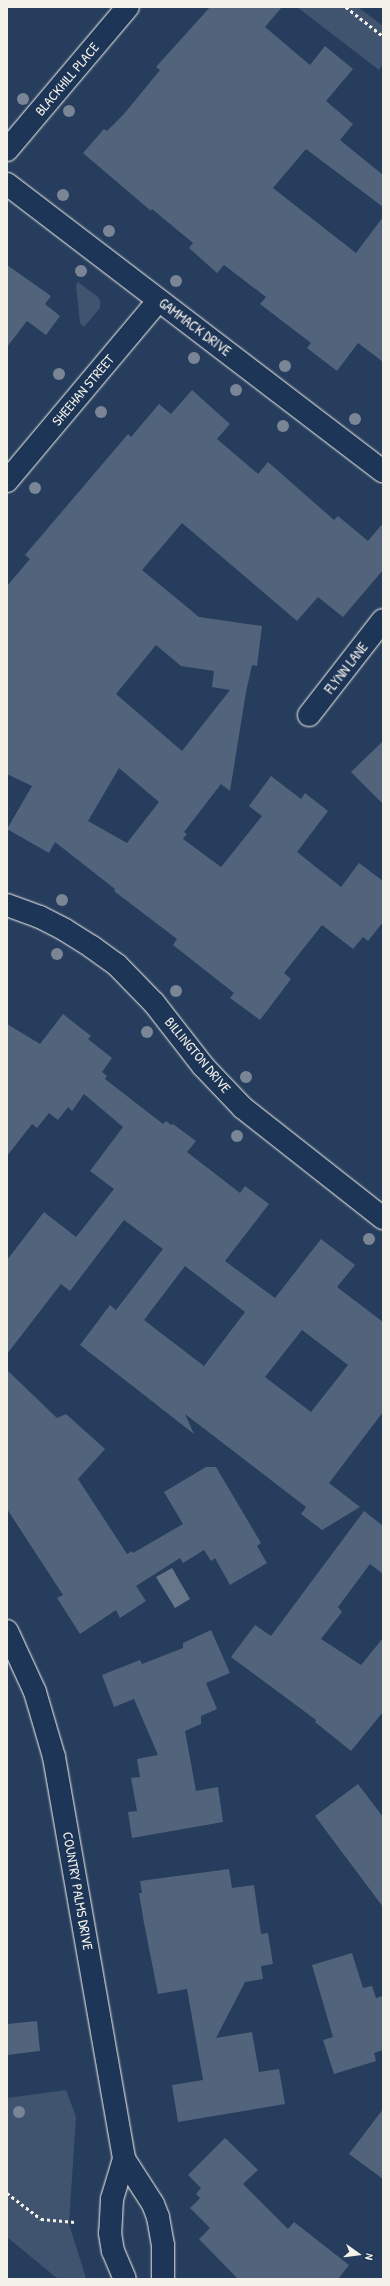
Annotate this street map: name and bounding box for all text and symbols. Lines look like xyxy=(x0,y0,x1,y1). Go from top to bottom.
street label: BLACKHILL PLACE xyxy=(32,39,102,119)
street label: GAMMACK DRIVE xyxy=(156,295,234,359)
street label: SHEEHAN STREET xyxy=(48,351,118,429)
street label: FLYNN LANE xyxy=(321,639,371,697)
street label: BILLINGTON DRIVE xyxy=(161,1014,235,1096)
street label: COUNTRY PALMS DRIVE xyxy=(59,1830,97,1952)
north arrow xyxy=(338,2234,378,2274)
text: N xyxy=(362,2252,377,2261)

